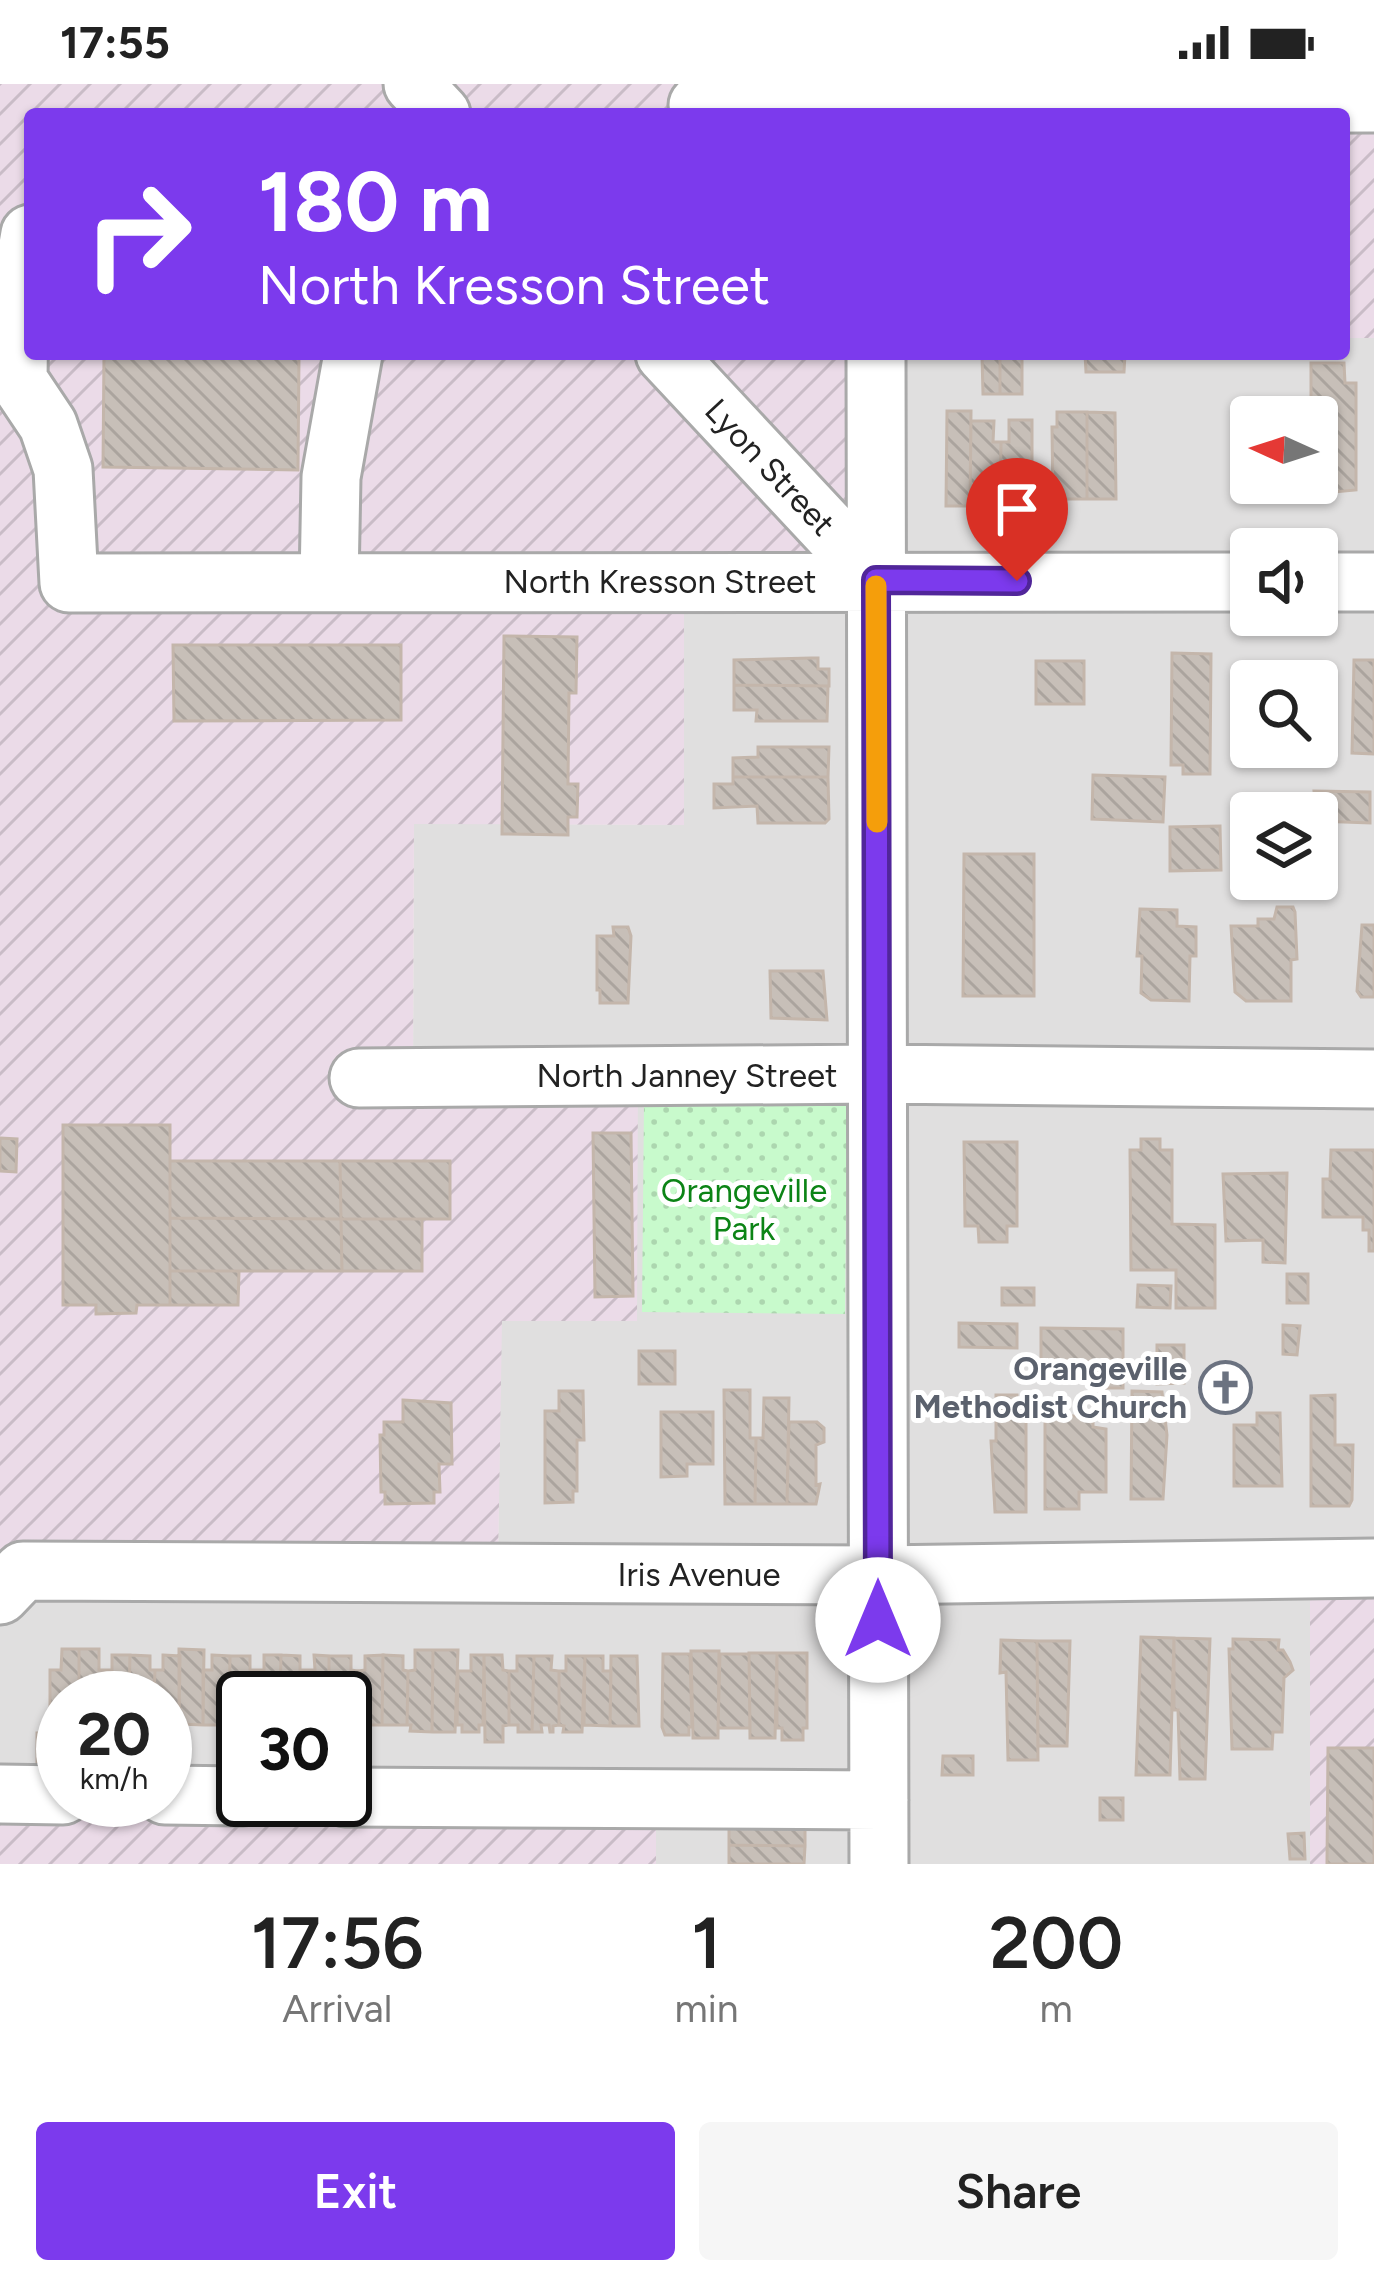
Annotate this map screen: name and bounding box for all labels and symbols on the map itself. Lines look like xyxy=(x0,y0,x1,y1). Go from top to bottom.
street label: Lyon Street xyxy=(697,391,843,543)
north arrow xyxy=(1230,396,1338,504)
pin xyxy=(966,458,1068,581)
street label: North Kresson Street xyxy=(504,562,816,601)
street label: North Janney Street xyxy=(536,1056,838,1095)
park label: Orangeville Park xyxy=(661,1171,827,1248)
place label: Orangeville Methodist Church xyxy=(914,1349,1187,1426)
church icon: Orangeville Methodist Church xyxy=(1198,1359,1254,1415)
street label: Iris Avenue xyxy=(618,1555,780,1594)
position arrow xyxy=(815,1557,941,1683)
speed limit sign: 30 xyxy=(216,1671,372,1827)

